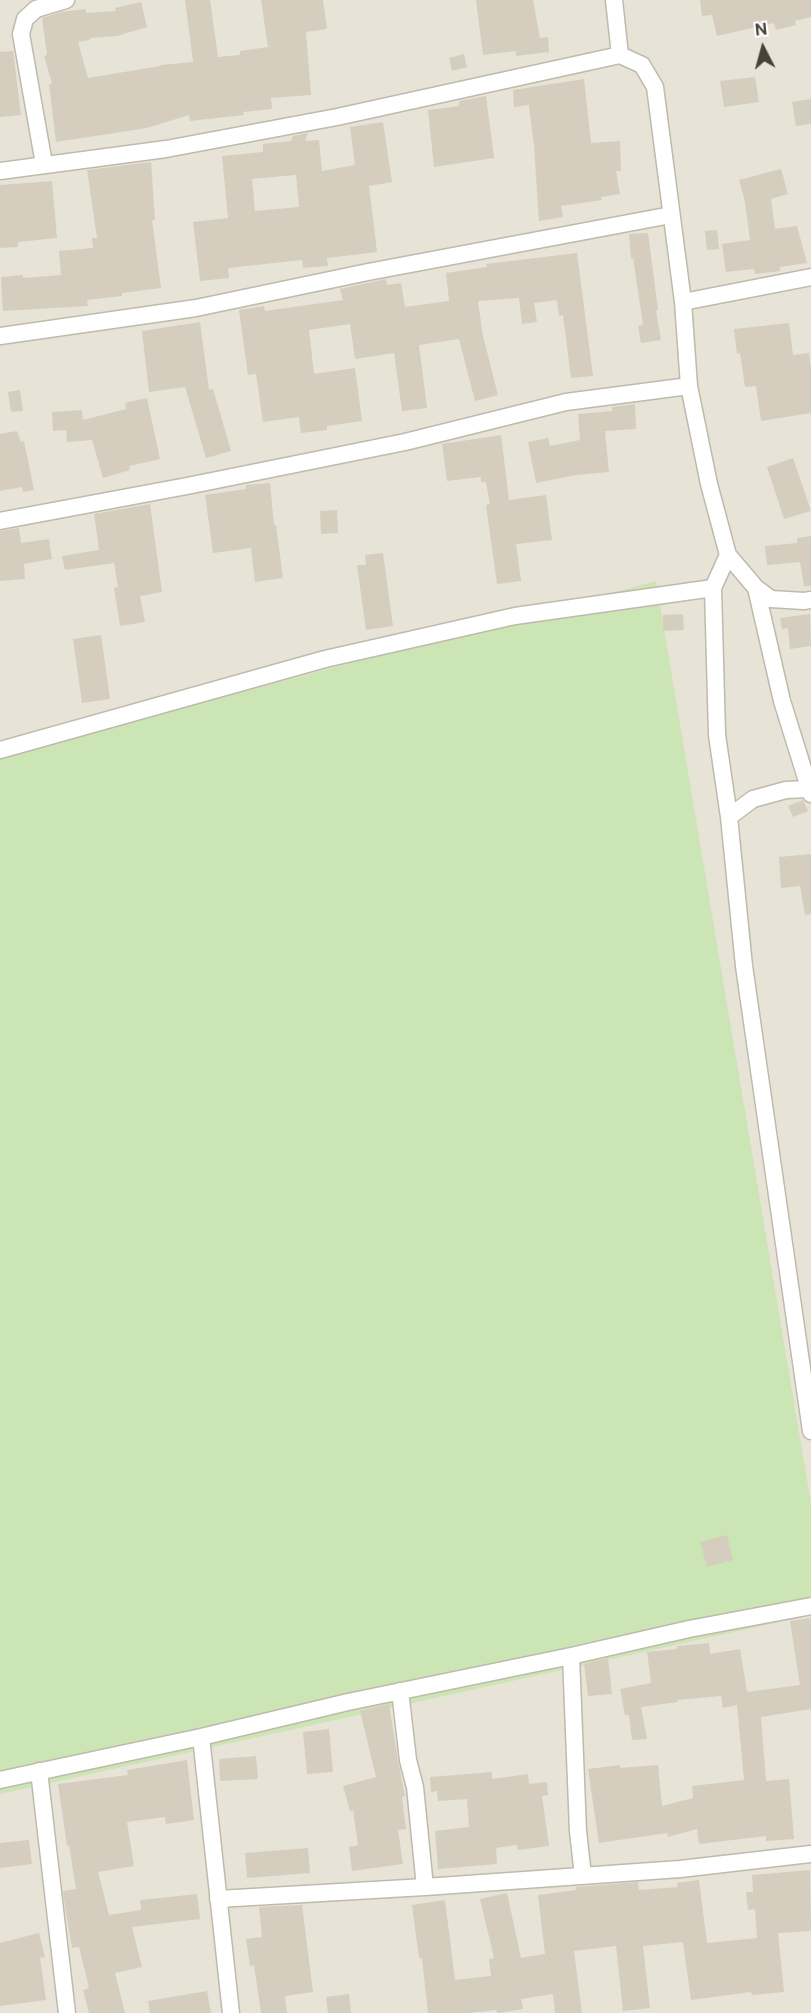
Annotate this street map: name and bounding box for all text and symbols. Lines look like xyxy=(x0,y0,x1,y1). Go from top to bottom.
north arrow xyxy=(733,18,793,78)
text: N xyxy=(754,20,768,40)

